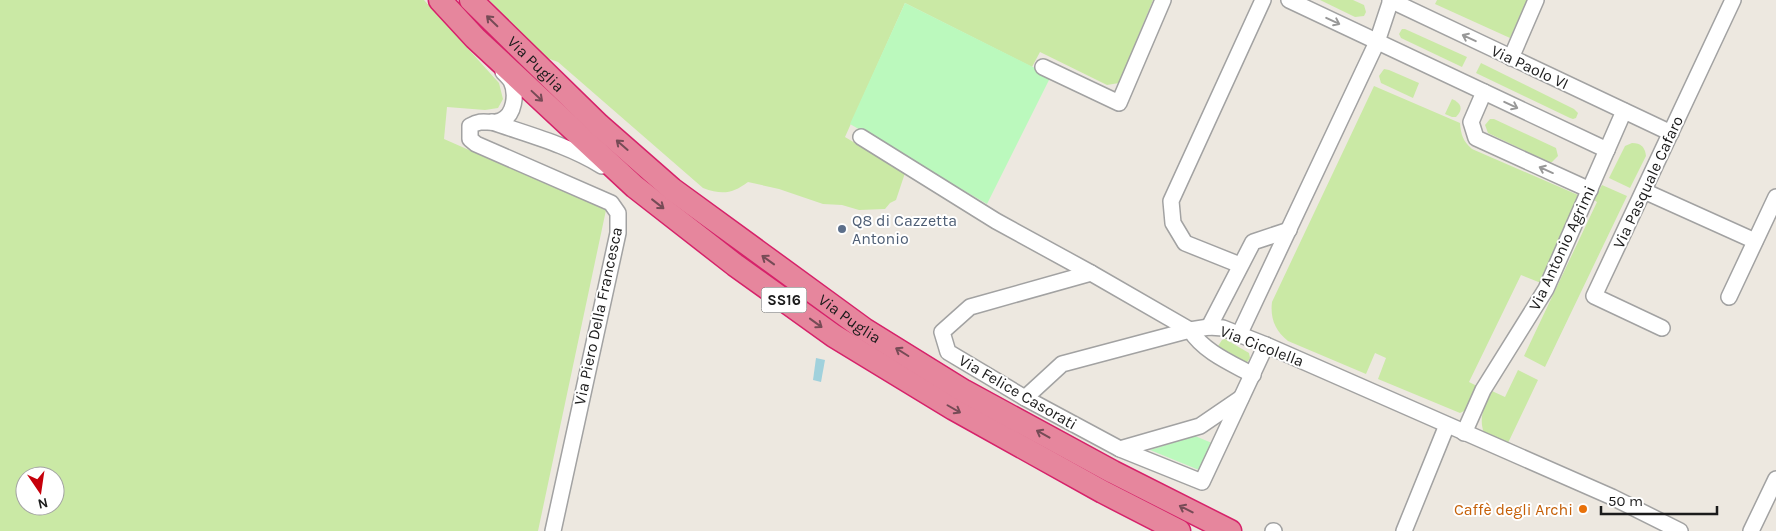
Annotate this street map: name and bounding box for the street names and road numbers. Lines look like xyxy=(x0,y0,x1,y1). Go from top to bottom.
street label: Via Puglia xyxy=(504,32,569,96)
street label: Via Paolo VI xyxy=(1488,41,1572,93)
street label: Via Pasquale Cafaro xyxy=(1609,113,1687,251)
street label: Via Antonio Agrimi xyxy=(1525,183,1599,313)
street label: Via Piero Della Francesca xyxy=(570,225,626,407)
road number: SS16 xyxy=(762,288,806,312)
street label: Via Puglia xyxy=(815,290,885,347)
street label: Via Cicolella xyxy=(1217,321,1307,371)
street label: Via Felice Casorati xyxy=(956,350,1080,434)

